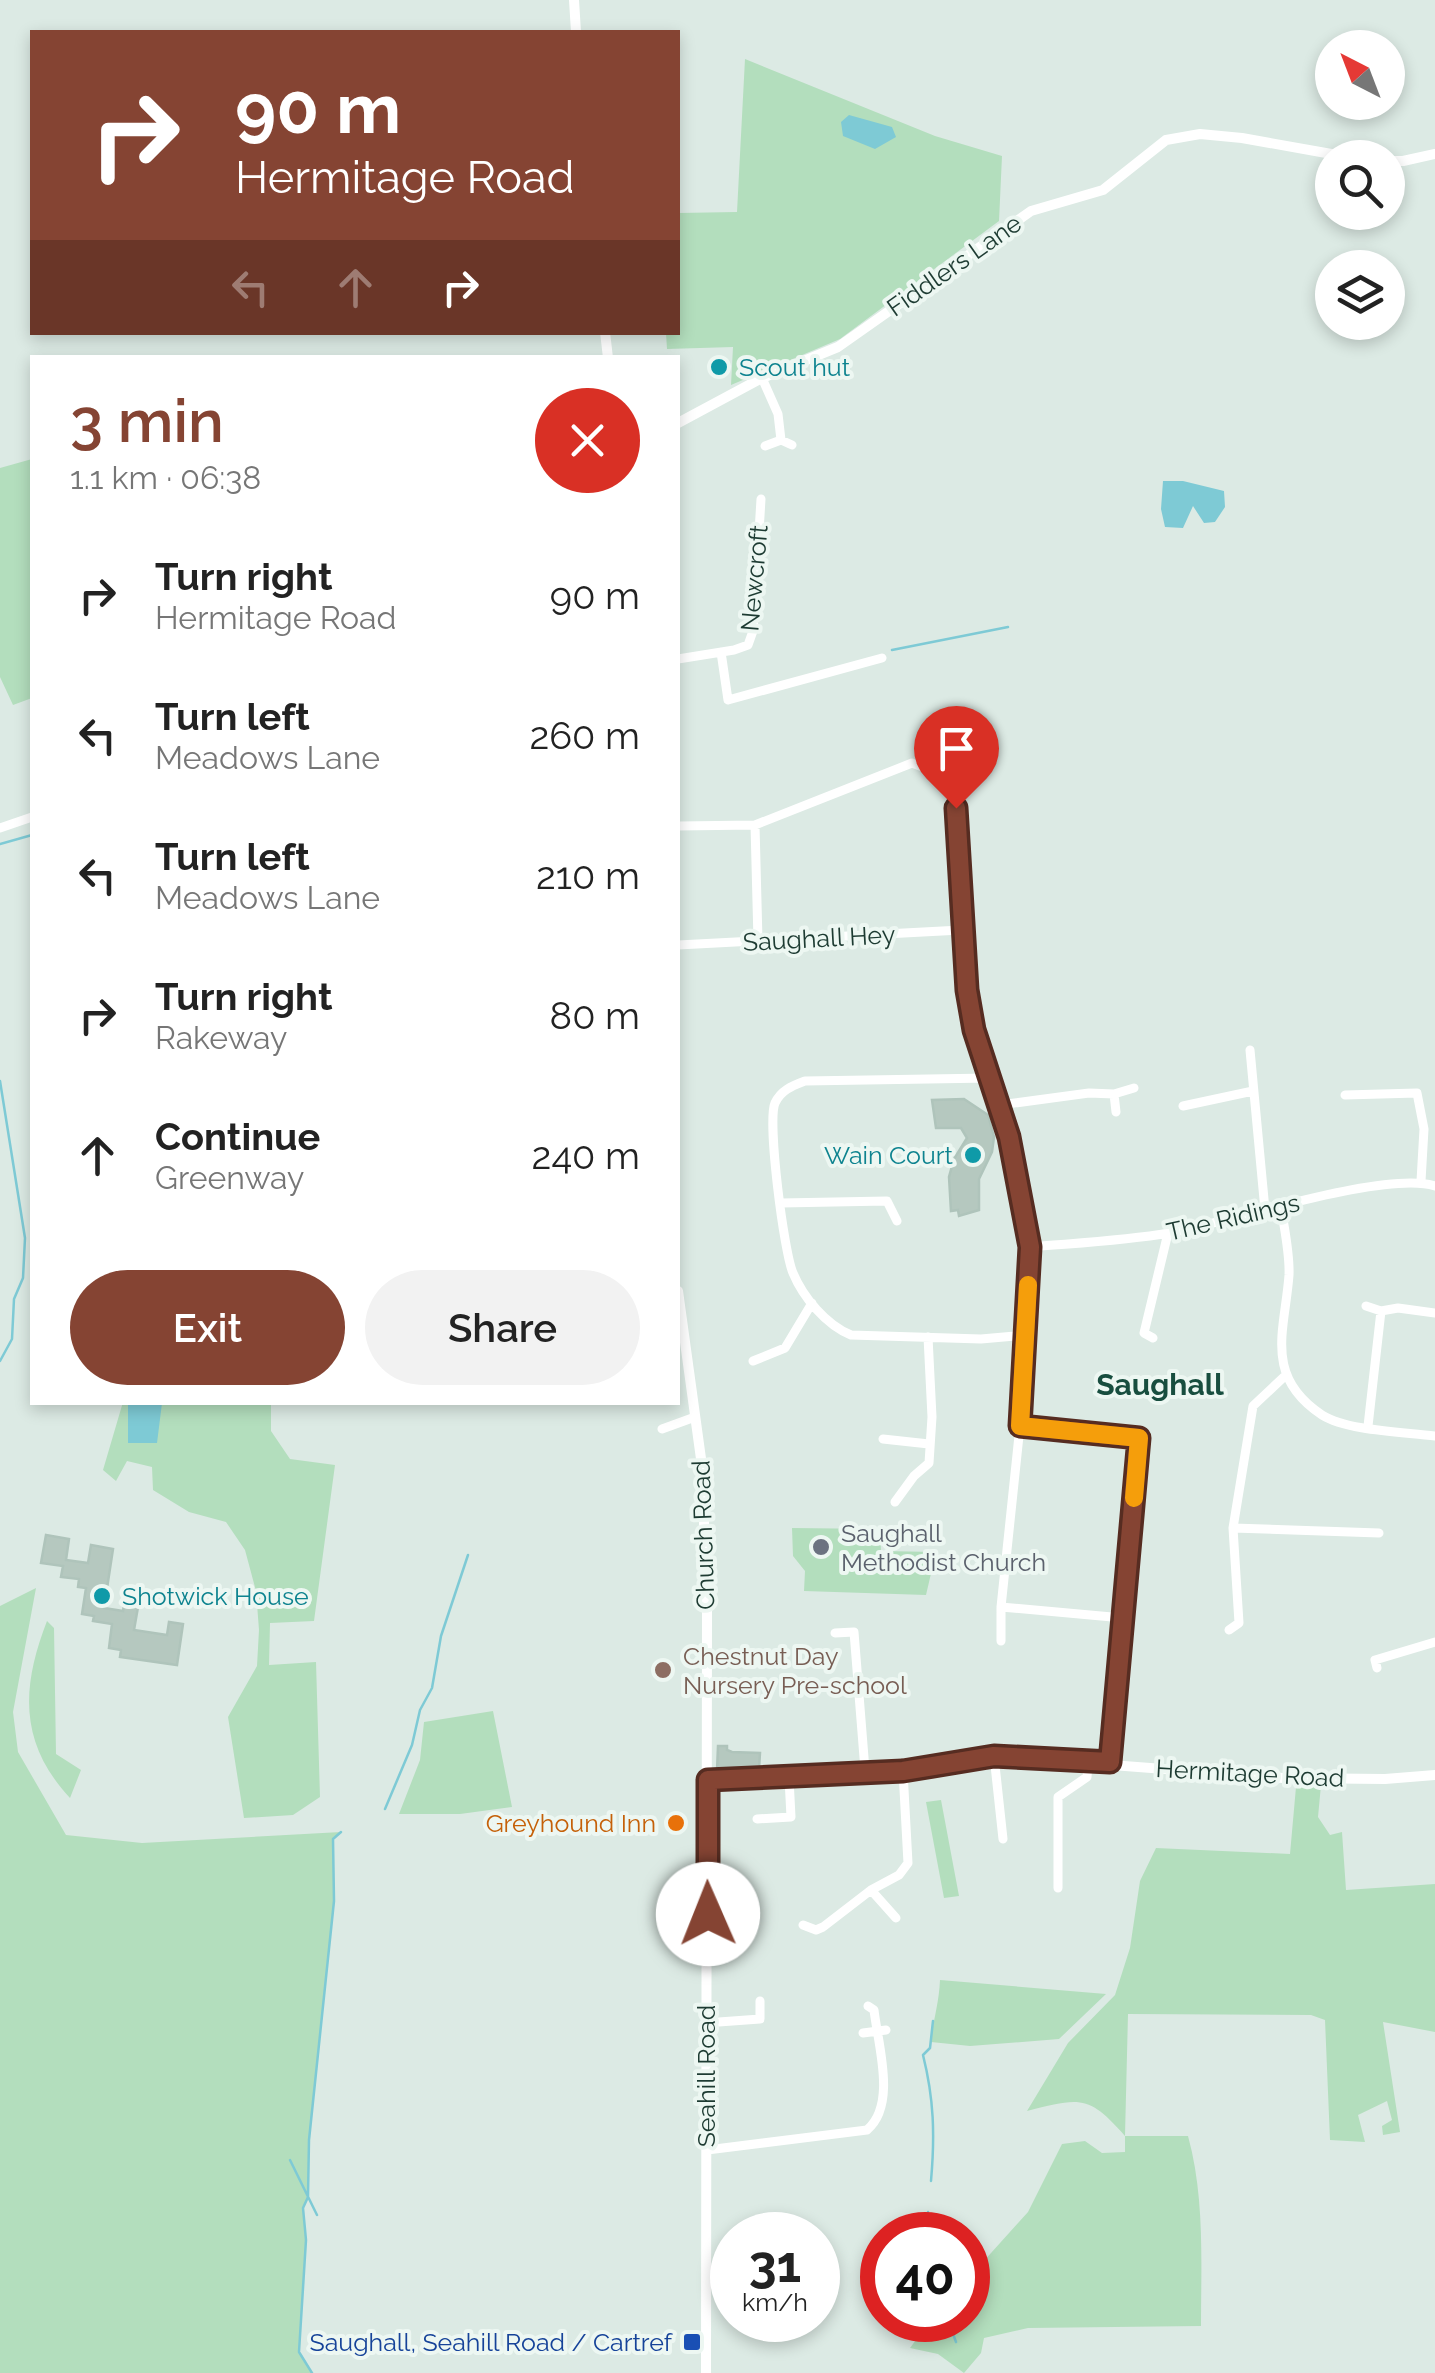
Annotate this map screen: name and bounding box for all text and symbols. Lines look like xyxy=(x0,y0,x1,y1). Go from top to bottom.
north arrow xyxy=(1315,30,1405,120)
map controls xyxy=(1315,30,1405,340)
text: 90 m xyxy=(235,67,401,149)
icon: right xyxy=(70,70,200,200)
button: search xyxy=(1315,140,1405,230)
text: Hermitage Road xyxy=(235,151,574,204)
street label: Fiddlers Lane xyxy=(881,208,1027,322)
button: layers xyxy=(1315,250,1405,340)
icon: left xyxy=(223,260,278,315)
icon: ahead xyxy=(328,260,383,315)
icon: right xyxy=(433,260,488,315)
place label: Scout hut xyxy=(739,352,851,382)
marker: Scout hut xyxy=(708,356,730,378)
text: 3 min xyxy=(70,386,224,456)
button: close xyxy=(535,388,640,493)
text: 1.1 km · 06:38 xyxy=(70,459,261,496)
street label: Newcroft xyxy=(734,523,774,632)
text: Turn right xyxy=(155,554,332,599)
icon: right xyxy=(70,568,125,623)
text: 90 m xyxy=(550,573,640,618)
text: Hermitage Road xyxy=(155,599,396,636)
text: Turn left xyxy=(155,694,310,739)
pin xyxy=(914,706,999,809)
icon: left xyxy=(70,708,125,763)
text: 260 m xyxy=(529,713,640,758)
icon: arrive xyxy=(929,721,984,776)
text: Meadows Lane xyxy=(155,739,380,776)
text: Turn left xyxy=(155,834,310,879)
icon: left xyxy=(70,848,125,903)
text: 210 m xyxy=(536,853,640,898)
text: Meadows Lane xyxy=(155,879,380,916)
street label: Saughall Hey xyxy=(742,919,896,957)
text: Turn right xyxy=(155,974,332,1019)
icon: right xyxy=(70,988,125,1043)
text: 80 m xyxy=(550,993,640,1038)
text: Rakeway xyxy=(155,1019,287,1056)
text: Continue xyxy=(155,1114,320,1159)
icon: ahead xyxy=(70,1128,125,1183)
text: 240 m xyxy=(532,1133,640,1178)
place label: Wain Court xyxy=(824,1140,954,1170)
marker: Wain Court xyxy=(962,1144,984,1166)
text: Greenway xyxy=(155,1159,304,1196)
street label: The Ridings xyxy=(1164,1187,1302,1247)
button: Exit xyxy=(70,1270,345,1385)
button: Share xyxy=(365,1270,640,1385)
district label: Saughall xyxy=(1096,1367,1224,1402)
street label: Church Road xyxy=(685,1460,721,1610)
place label: Saughall Methodist Church xyxy=(841,1518,1046,1577)
marker: Saughall Methodist Church xyxy=(810,1536,832,1558)
place label: Shotwick House xyxy=(122,1581,309,1611)
marker: Shotwick House xyxy=(91,1585,113,1607)
place label: Chestnut Day Nursery Pre-school xyxy=(683,1641,907,1700)
marker: Chestnut Day Nursery Pre-school xyxy=(652,1659,674,1681)
street label: Hermitage Road xyxy=(1155,1753,1345,1793)
place label: Greyhound Inn xyxy=(486,1808,656,1838)
marker: Greyhound Inn xyxy=(665,1812,687,1834)
position arrow xyxy=(656,1862,760,1966)
street label: Seahill Road xyxy=(691,2005,721,2147)
speed limit sign: 40 xyxy=(860,2212,990,2342)
text: 31 xyxy=(749,2235,801,2294)
text: km/h xyxy=(742,2287,808,2317)
place label: Saughall, Seahill Road / Cartref xyxy=(309,2327,674,2357)
marker: Saughall, Seahill Road / Cartref xyxy=(681,2331,703,2353)

